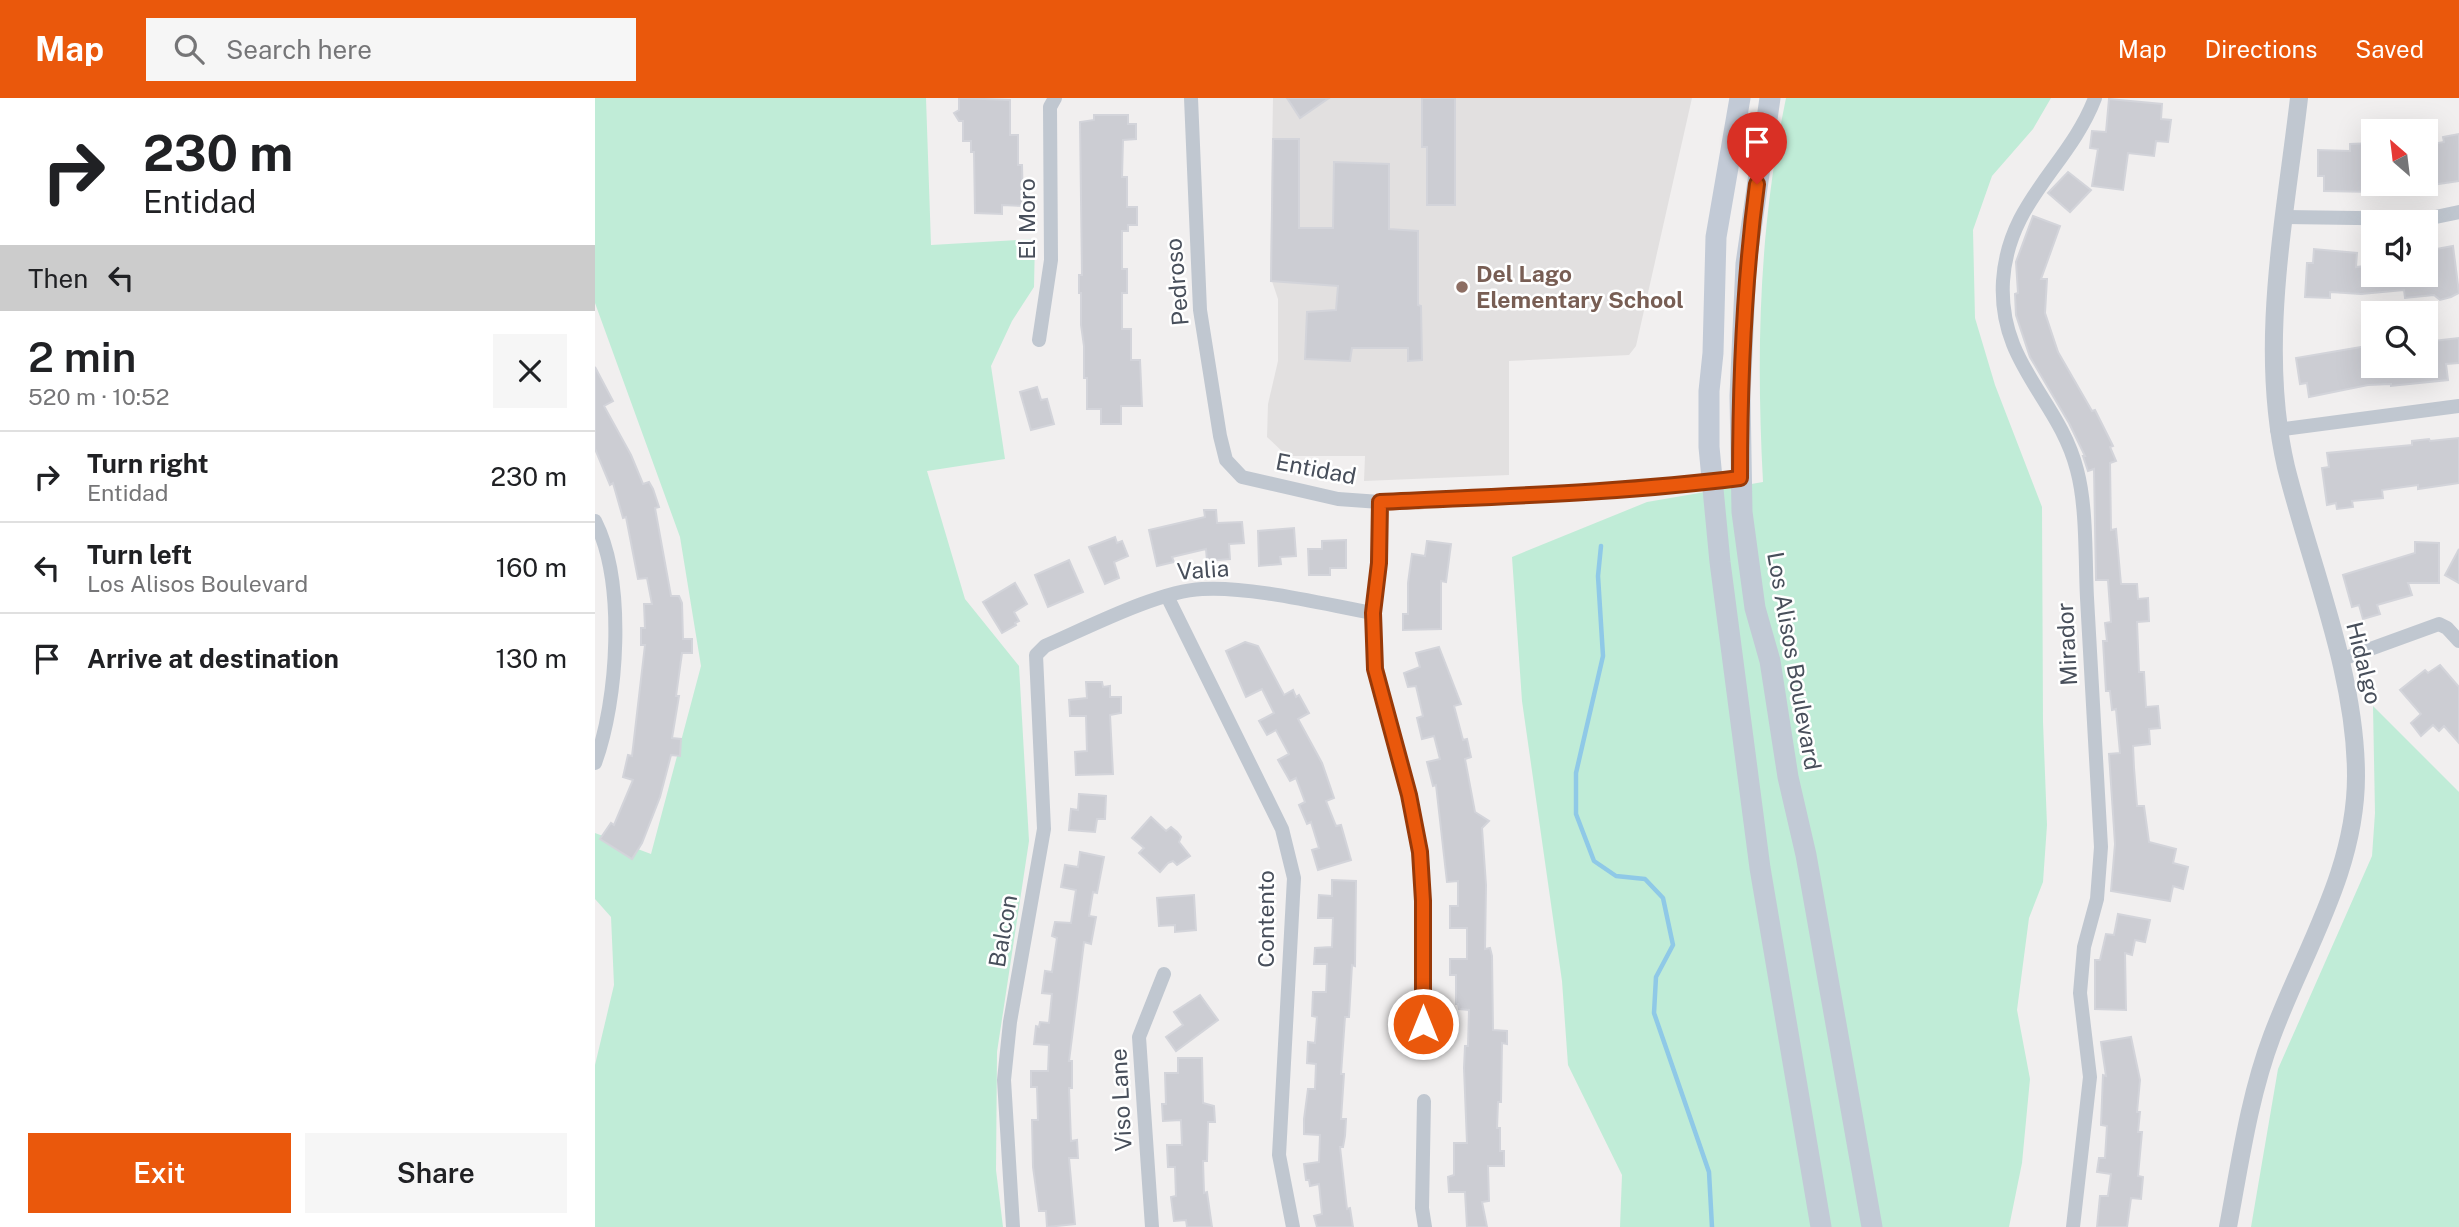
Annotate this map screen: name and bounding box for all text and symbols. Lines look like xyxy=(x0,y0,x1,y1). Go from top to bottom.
search box xyxy=(146,18,636,81)
text: Map xyxy=(35,30,104,68)
icon: search xyxy=(170,30,208,68)
text: Search here xyxy=(226,34,372,65)
text: Map xyxy=(2118,35,2167,63)
text: Directions xyxy=(2205,35,2317,63)
text: Saved xyxy=(2355,35,2424,63)
pin xyxy=(1727,112,1787,184)
north arrow xyxy=(2361,119,2438,196)
map controls xyxy=(2361,119,2438,378)
icon: arrive xyxy=(1738,123,1776,161)
text: 230 m xyxy=(143,124,293,182)
icon: right xyxy=(28,126,119,217)
street label: El Moro xyxy=(1013,178,1040,260)
text: Entidad xyxy=(143,183,256,220)
button: sound xyxy=(2361,210,2438,287)
street label: Pedroso xyxy=(1159,237,1194,327)
icon: left xyxy=(102,259,140,297)
place label: Del Lago Elementary School xyxy=(1476,260,1684,313)
text: Then xyxy=(28,263,88,294)
marker: Del Lago Elementary School xyxy=(1454,279,1470,295)
button: search xyxy=(2361,301,2438,378)
text: 2 min xyxy=(28,332,136,381)
button: close xyxy=(493,334,567,408)
text: 520 m · 10:52 xyxy=(28,383,169,410)
street label: Entidad xyxy=(1273,447,1359,490)
text: Turn right xyxy=(87,448,209,479)
icon: right xyxy=(28,458,66,496)
text: 230 m xyxy=(491,461,567,492)
text: Entidad xyxy=(87,479,169,506)
text: Turn left xyxy=(87,539,192,570)
icon: left xyxy=(28,549,66,587)
street label: Los Alisos Boulevard xyxy=(1762,550,1827,772)
text: 160 m xyxy=(496,552,567,583)
street label: Valia xyxy=(1176,554,1230,585)
text: Los Alisos Boulevard xyxy=(87,570,308,597)
street label: Mirador xyxy=(2051,602,2082,686)
street label: Hidalgo xyxy=(2341,619,2388,707)
icon: arrive xyxy=(28,640,66,678)
text: Arrive at destination xyxy=(87,643,339,674)
text: 130 m xyxy=(495,643,567,674)
street label: Contento xyxy=(1252,870,1279,968)
street label: Balcon xyxy=(983,893,1022,969)
position arrow xyxy=(1386,987,1460,1061)
street label: Viso Lane xyxy=(1104,1048,1137,1152)
button: Exit xyxy=(28,1133,291,1213)
button: Share xyxy=(305,1133,567,1213)

